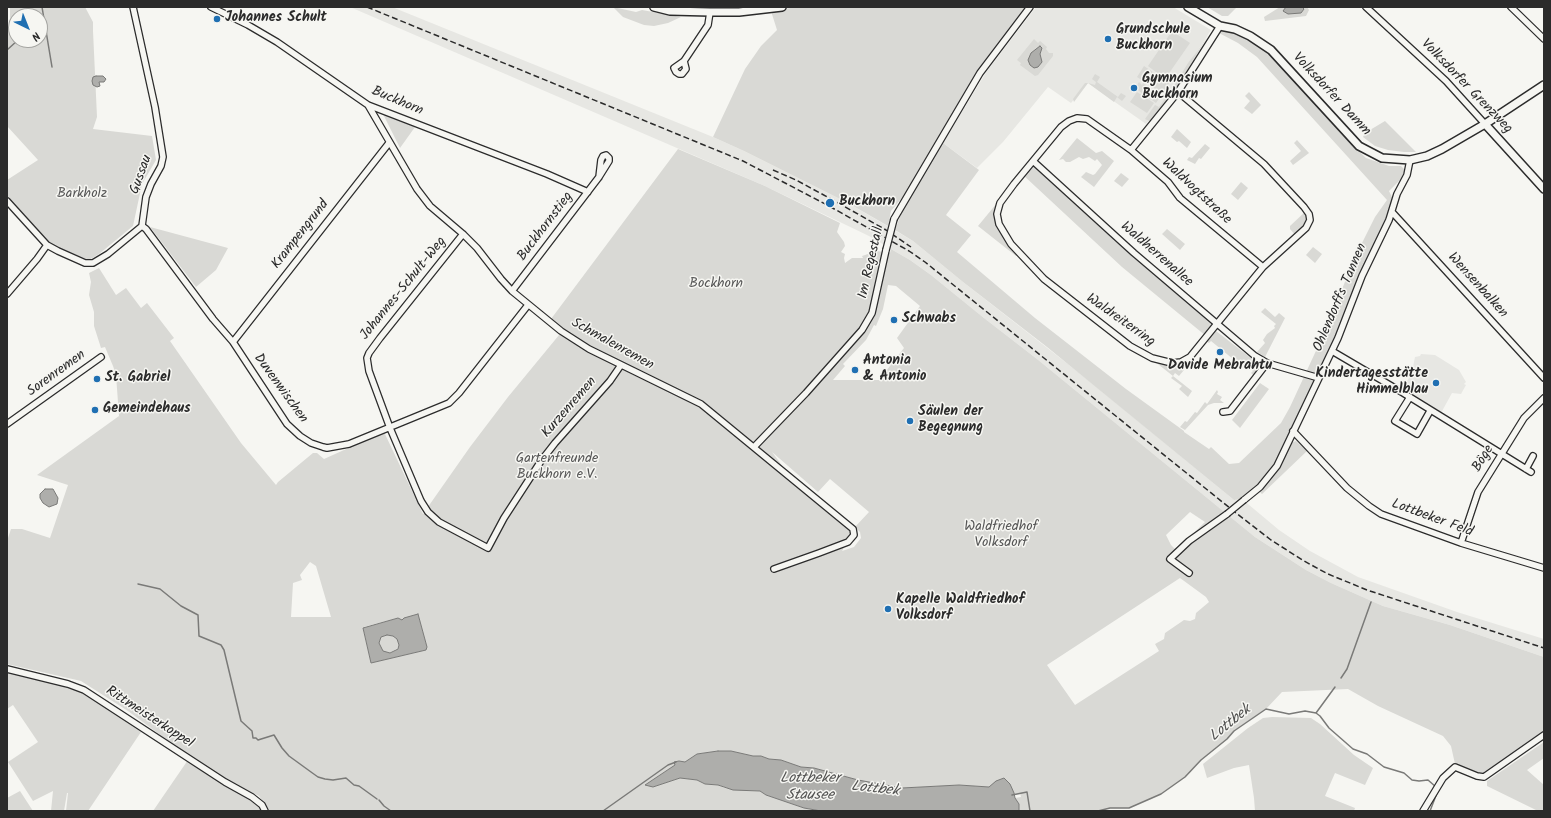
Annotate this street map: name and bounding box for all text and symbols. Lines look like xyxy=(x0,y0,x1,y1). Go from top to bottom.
north arrow xyxy=(8,8,48,48)
place label: Johannes Schult xyxy=(225,11,327,27)
marker: Johannes Schult xyxy=(212,14,222,24)
place label: Grundschule Buckhorn xyxy=(1116,23,1190,56)
text: N xyxy=(27,27,44,45)
marker: Grundschule Buckhorn xyxy=(1103,34,1113,44)
street label: Volksdorfer Grenzweg xyxy=(1417,36,1515,138)
street label: Volksdorfer Damm xyxy=(1288,50,1374,140)
place label: Gymnasium Buckhorn xyxy=(1142,72,1212,104)
marker: Gymnasium Buckhorn xyxy=(1129,83,1139,93)
street label: Buckhorn xyxy=(369,84,425,120)
street label: Gussau xyxy=(127,153,157,197)
street label: Waldvogtstraße xyxy=(1158,155,1234,229)
park label: Barkholz xyxy=(57,187,107,203)
street label: Buckhornstieg xyxy=(515,189,577,265)
place label: Buckhorn xyxy=(839,195,895,211)
street label: Krampengrund xyxy=(269,197,333,273)
marker: Buckhorn xyxy=(824,197,836,209)
street label: Waldherrenallee xyxy=(1116,219,1196,291)
street label: Im Regestall xyxy=(856,225,888,301)
street label: Johannes-Schult-Weg xyxy=(357,234,451,344)
street label: Ohlendorffs Tannen xyxy=(1311,241,1371,355)
street label: Wensenbalken xyxy=(1443,250,1511,322)
park label: Bockhorn xyxy=(689,277,743,293)
street label: Waldreiterring xyxy=(1082,291,1158,351)
place label: Schwabs xyxy=(902,312,956,328)
street label: Schmalenremen xyxy=(568,315,656,375)
marker: Schwabs xyxy=(889,315,899,325)
street label: Sorenremen xyxy=(25,347,89,401)
marker: Davide Mebrahtu xyxy=(1215,347,1225,357)
street label: Duvenwischen xyxy=(249,351,311,427)
place label: Antonia & Antonio xyxy=(863,354,926,386)
place label: Davide Mebrahtu xyxy=(1168,359,1272,375)
marker: Antonia & Antonio xyxy=(850,365,860,375)
place label: Kindertagesstätte Himmelblau xyxy=(1316,367,1428,400)
place label: St. Gabriel xyxy=(105,371,170,387)
marker: St. Gabriel xyxy=(92,374,102,384)
street label: Kurzenremen xyxy=(539,374,601,442)
marker: Kindertagesstätte Himmelblau xyxy=(1431,378,1441,388)
place label: Gemeindehaus xyxy=(103,402,191,418)
marker: Gemeindehaus xyxy=(90,405,100,415)
place label: Säulen der Begegnung xyxy=(918,405,983,438)
marker: Säulen der Begegnung xyxy=(905,416,915,426)
street label: Böge xyxy=(1470,443,1498,475)
park label: Gartenfreunde Buckhorn e.V. xyxy=(516,452,598,484)
street label: Lottbeker Feld xyxy=(1389,496,1475,542)
park label: Waldfriedhof Volksdorf xyxy=(964,520,1038,552)
place label: Kapelle Waldfriedhof Volksdorf xyxy=(896,593,1025,626)
marker: Kapelle Waldfriedhof Volksdorf xyxy=(883,604,893,614)
street label: Rittmeisterkoppel xyxy=(102,683,196,753)
water label: Lottbek xyxy=(1207,702,1255,746)
water label: Lottbeker Stausee xyxy=(780,770,840,805)
water label: Lottbek xyxy=(850,779,900,801)

